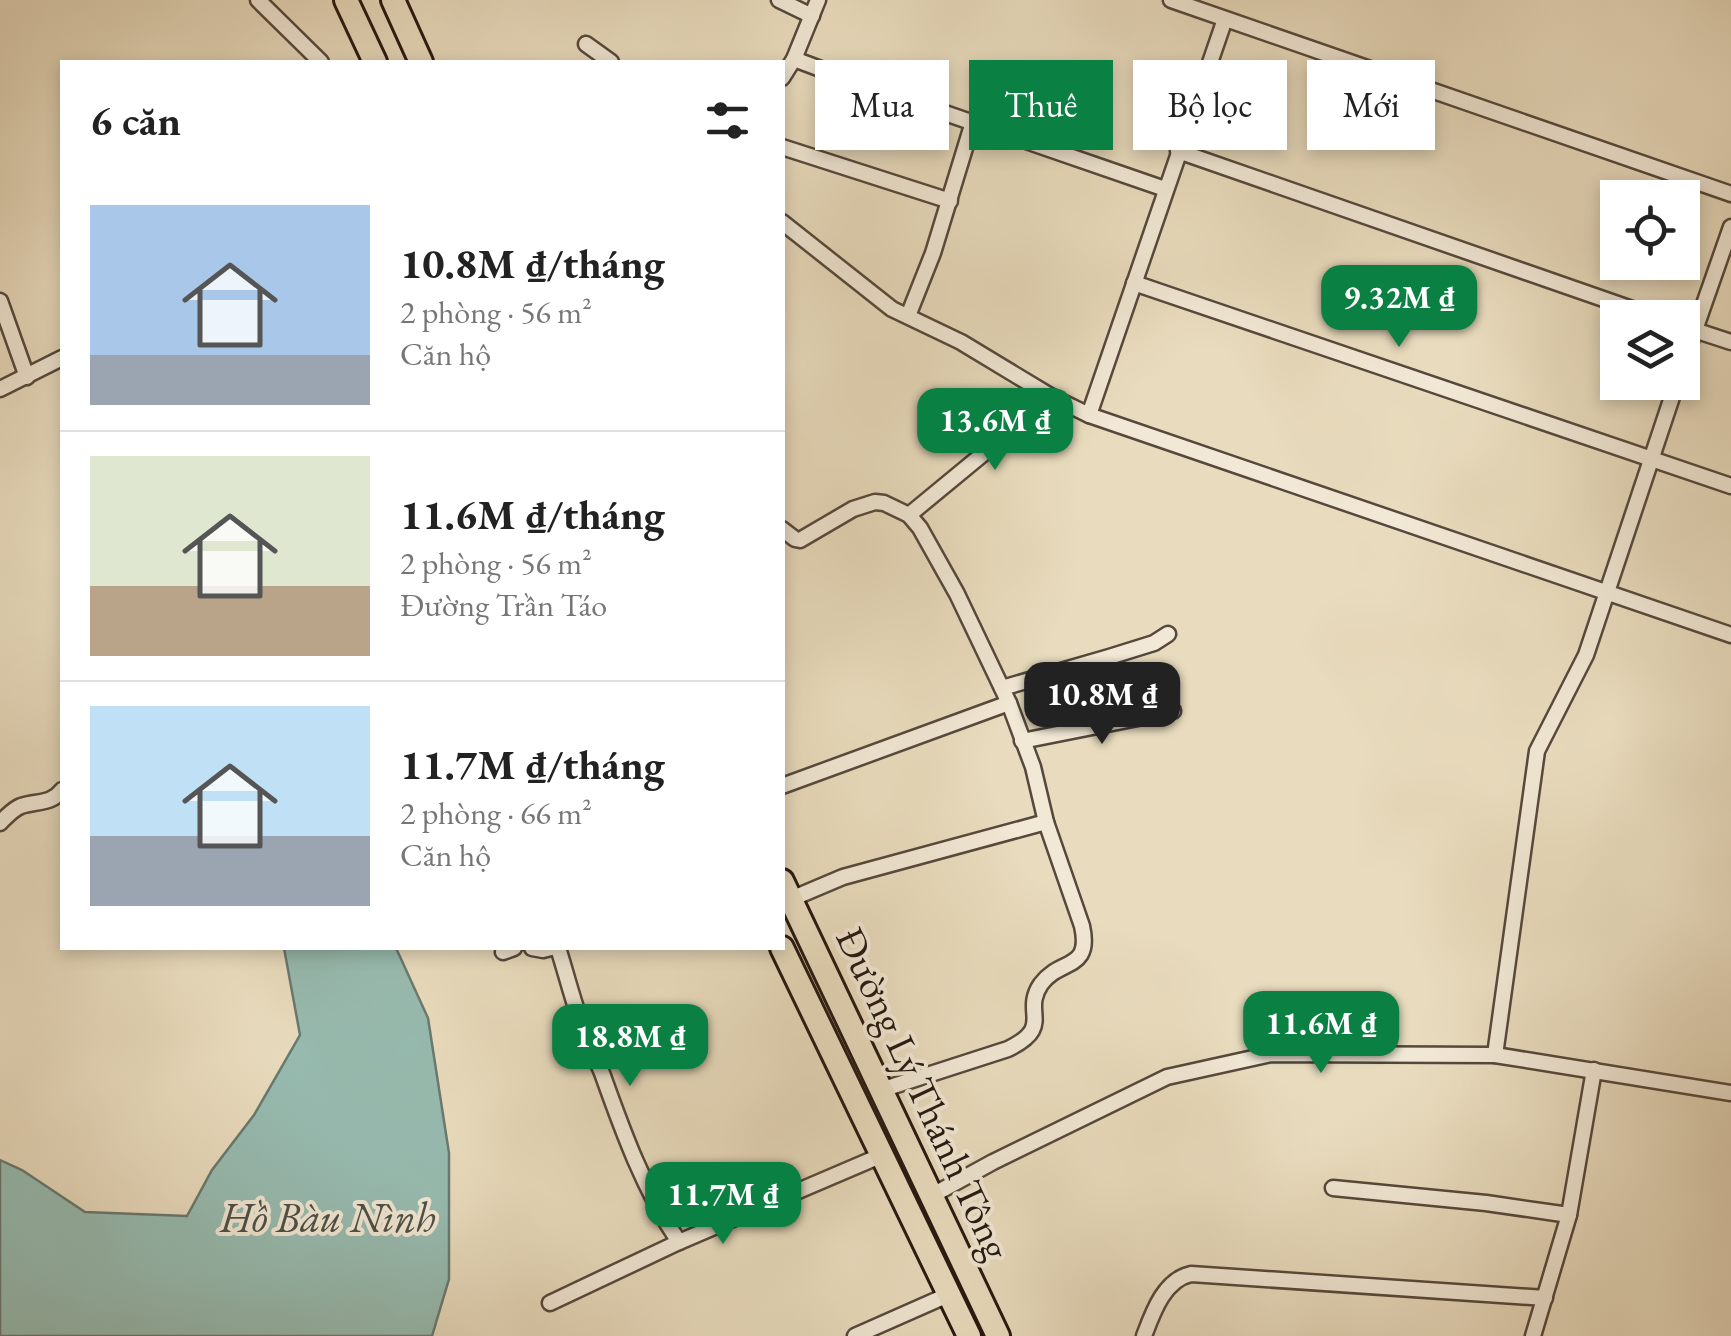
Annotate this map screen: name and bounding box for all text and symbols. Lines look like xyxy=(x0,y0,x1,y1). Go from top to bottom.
chip: Mua xyxy=(815,60,949,150)
chip: Thuê xyxy=(969,60,1113,150)
chip: Bộ lọc xyxy=(1133,60,1287,150)
chip: Mới xyxy=(1307,60,1435,150)
text: 6 căn xyxy=(90,93,181,148)
icon: filters xyxy=(700,93,755,148)
map controls xyxy=(1600,180,1700,400)
button: locate xyxy=(1600,180,1700,280)
text: 10.8M ₫/tháng xyxy=(400,236,665,291)
icon: home xyxy=(170,245,290,365)
pin: 9.32M ₫ xyxy=(1307,265,1491,350)
text: 9.32M ₫ xyxy=(1343,276,1455,318)
text: 2 phòng · 56 m² xyxy=(400,291,592,333)
button: layers xyxy=(1600,300,1700,400)
text: Căn hộ xyxy=(400,333,491,375)
pin: 13.6M ₫ xyxy=(903,388,1087,473)
text: 13.6M ₫ xyxy=(939,399,1051,441)
text: 11.6M ₫/tháng xyxy=(400,487,665,542)
icon: home xyxy=(170,496,290,616)
text: 2 phòng · 56 m² xyxy=(400,542,592,584)
text: Đường Trần Táo xyxy=(400,584,607,626)
pin: 10.8M ₫ xyxy=(1010,662,1194,747)
text: 10.8M ₫ xyxy=(1046,673,1158,715)
text: 11.7M ₫/tháng xyxy=(400,737,665,792)
icon: home xyxy=(170,746,290,866)
text: 2 phòng · 66 m² xyxy=(400,792,592,834)
text: Căn hộ xyxy=(400,834,491,876)
street label: Đường Lý Thánh Tông xyxy=(824,919,1024,1268)
pin: 11.6M ₫ xyxy=(1229,991,1413,1076)
text: 11.6M ₫ xyxy=(1265,1002,1377,1044)
pin: 18.8M ₫ xyxy=(538,1004,722,1089)
text: 18.8M ₫ xyxy=(574,1015,686,1057)
pin: 11.7M ₫ xyxy=(631,1162,815,1247)
text: 11.7M ₫ xyxy=(667,1173,779,1215)
water label: Hồ Bàu Nình xyxy=(219,1190,436,1245)

